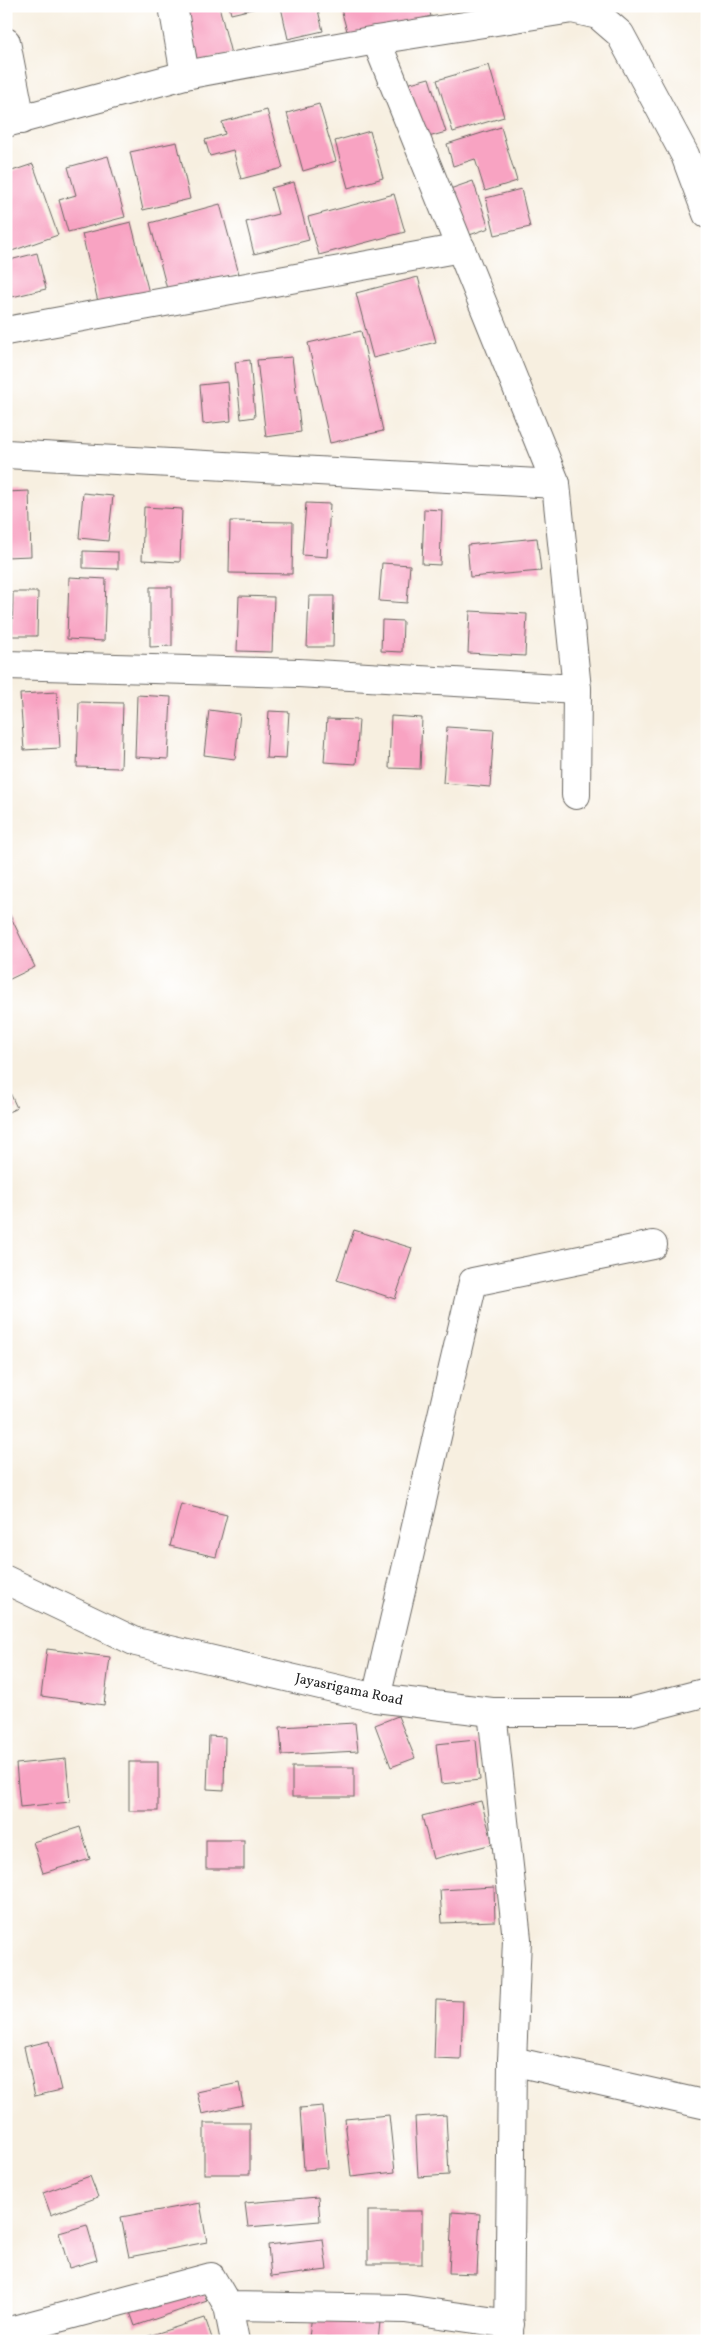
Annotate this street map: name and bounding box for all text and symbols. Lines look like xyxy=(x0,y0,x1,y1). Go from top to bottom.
street label: Jayasrigama Road xyxy=(293,1669,405,1711)

